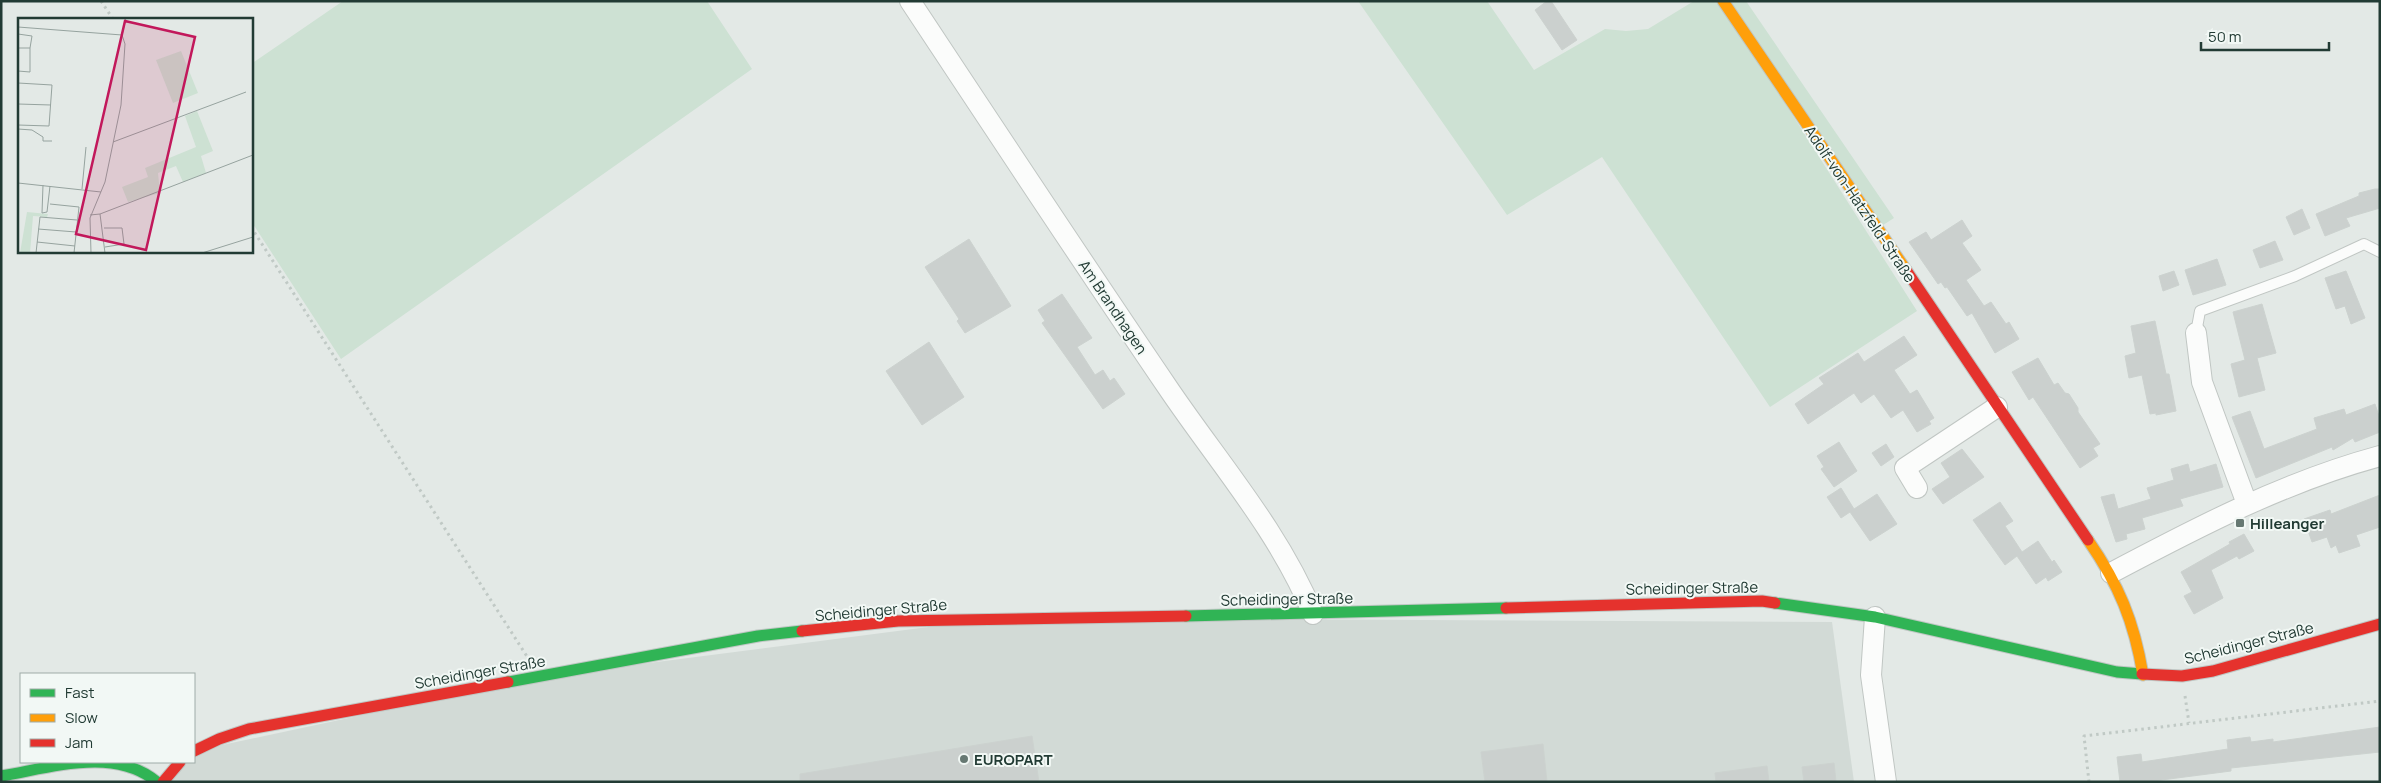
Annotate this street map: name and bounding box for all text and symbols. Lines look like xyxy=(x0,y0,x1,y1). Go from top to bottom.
inset map xyxy=(18,18,252,252)
scale bar xyxy=(2201,20,2328,52)
text: 50 m xyxy=(2208,26,2242,47)
street label: Adolf-von-Hatzfeld-Straße xyxy=(1799,121,1921,287)
street label: Am Brandhagen xyxy=(1074,256,1152,358)
place label: Hilleanger xyxy=(2250,513,2325,534)
marker: Hilleanger xyxy=(2234,517,2246,529)
street label: Scheidinger Straße xyxy=(1626,576,1759,600)
street label: Scheidinger Straße xyxy=(1221,587,1354,611)
street label: Scheidinger Straße xyxy=(814,594,948,626)
street label: Scheidinger Straße xyxy=(2182,617,2316,669)
street label: Scheidinger Straße xyxy=(413,650,547,694)
legend xyxy=(20,673,195,763)
text: Fast xyxy=(65,682,94,703)
text: Slow xyxy=(65,707,98,728)
text: Jam xyxy=(65,732,93,753)
place label: EUROPART xyxy=(974,749,1053,770)
marker: EUROPART xyxy=(958,753,970,765)

